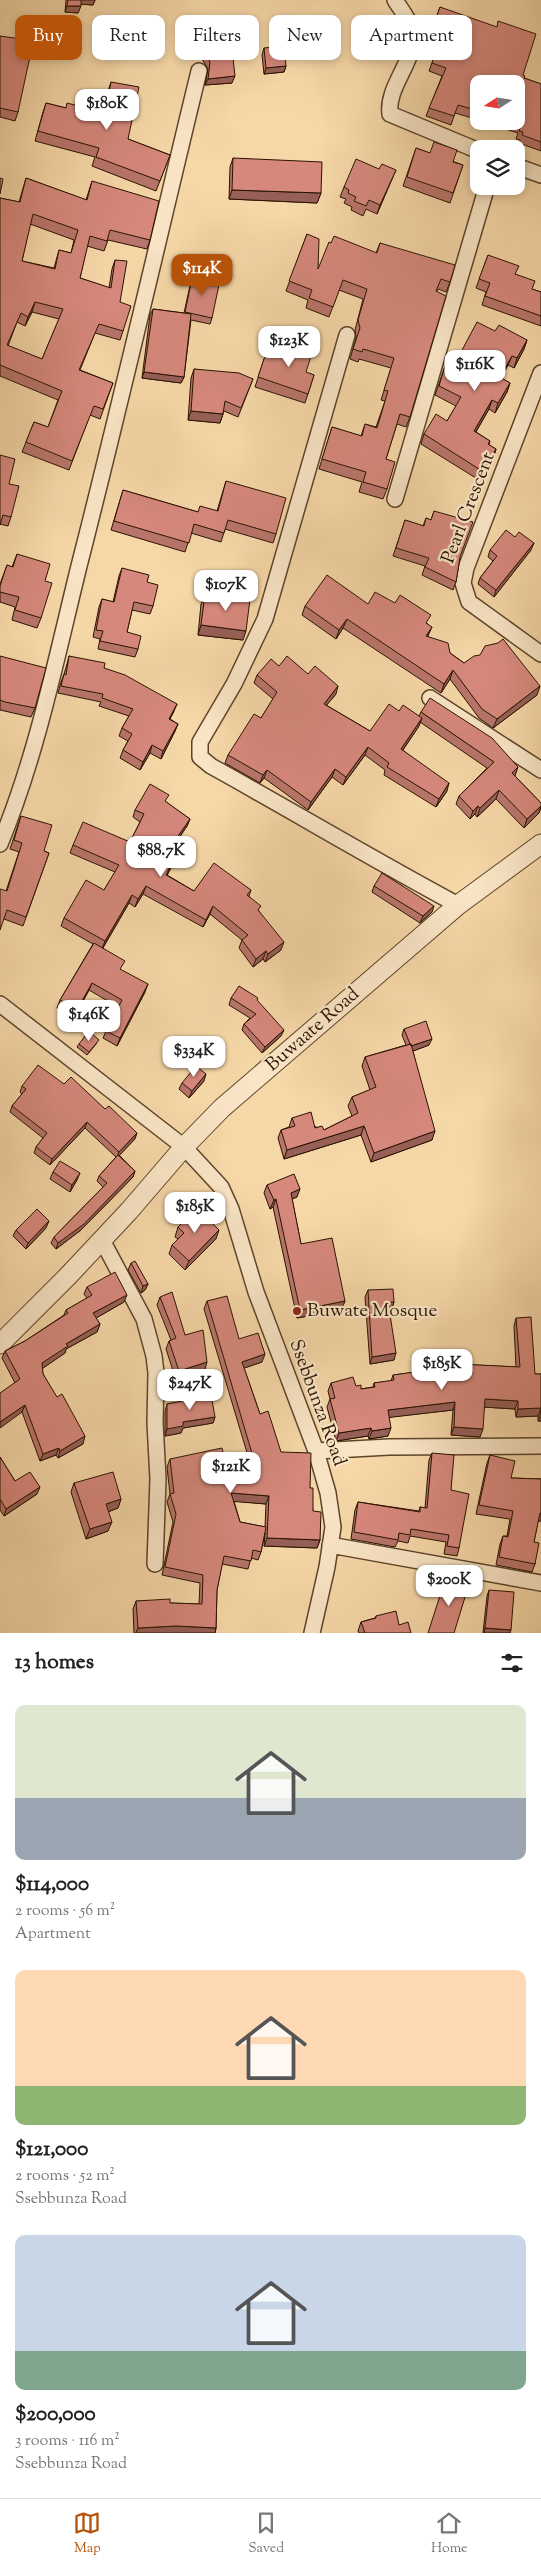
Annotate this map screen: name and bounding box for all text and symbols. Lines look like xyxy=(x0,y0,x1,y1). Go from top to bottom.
chip: Buy xyxy=(15,15,82,60)
chip: Rent xyxy=(92,15,165,60)
chip: Filters xyxy=(175,15,259,60)
chip: New xyxy=(269,15,341,60)
chip: Apartment xyxy=(351,15,472,60)
north arrow xyxy=(470,75,525,130)
map controls xyxy=(470,75,525,195)
pin: $180K xyxy=(72,88,142,131)
text: $180K xyxy=(86,93,128,116)
button: layers xyxy=(470,140,525,195)
pin: $114K xyxy=(167,254,237,296)
text: $114K xyxy=(182,258,222,281)
pin: $123K xyxy=(254,326,324,368)
text: $123K xyxy=(269,330,309,353)
pin: $116K xyxy=(440,350,510,392)
text: $116K xyxy=(456,354,494,377)
street label: Pearl Crescent xyxy=(435,448,503,568)
pin: $107K xyxy=(191,570,261,612)
text: $107K xyxy=(205,574,247,597)
pin: $88.7K xyxy=(120,836,202,878)
text: $88.7K xyxy=(137,840,185,863)
street label: Buwaate Road xyxy=(260,981,366,1078)
pin: $146K xyxy=(54,1000,124,1042)
text: $146K xyxy=(68,1004,110,1027)
pin: $334K xyxy=(159,1036,229,1078)
text: $334K xyxy=(173,1040,215,1063)
pin: $185K xyxy=(160,1192,230,1234)
text: $185K xyxy=(175,1196,215,1219)
place label: Buwate Mosque xyxy=(307,1298,438,1325)
marker: Buwate Mosque xyxy=(291,1305,303,1317)
street label: Ssebbunza Road xyxy=(282,1336,353,1470)
pin: $185K xyxy=(407,1348,477,1391)
text: $185K xyxy=(422,1353,462,1376)
pin: $247K xyxy=(155,1368,225,1411)
text: $247K xyxy=(168,1373,212,1396)
pin: $121K xyxy=(196,1452,266,1494)
text: $121K xyxy=(212,1456,250,1479)
pin: $200K xyxy=(414,1564,484,1607)
text: $200K xyxy=(427,1569,471,1592)
text: 13 homes xyxy=(15,1648,94,1678)
icon: filters xyxy=(498,1649,526,1677)
icon: home xyxy=(226,1738,316,1828)
text: $114,000 xyxy=(15,1870,89,1900)
text: 2 rooms · 56 m² xyxy=(15,1900,115,1923)
text: Apartment xyxy=(15,1923,91,1946)
icon: home xyxy=(226,2003,316,2093)
text: $121,000 xyxy=(15,2135,88,2165)
text: 2 rooms · 52 m² xyxy=(15,2165,115,2188)
text: Ssebbunza Road xyxy=(15,2188,127,2211)
icon: home xyxy=(226,2268,316,2358)
text: $200,000 xyxy=(15,2400,96,2430)
text: 3 rooms · 116 m² xyxy=(15,2430,120,2453)
text: Ssebbunza Road xyxy=(15,2453,127,2476)
tab: Map xyxy=(73,2509,101,2559)
tab: Saved xyxy=(248,2509,284,2559)
tab: Home xyxy=(431,2509,468,2559)

